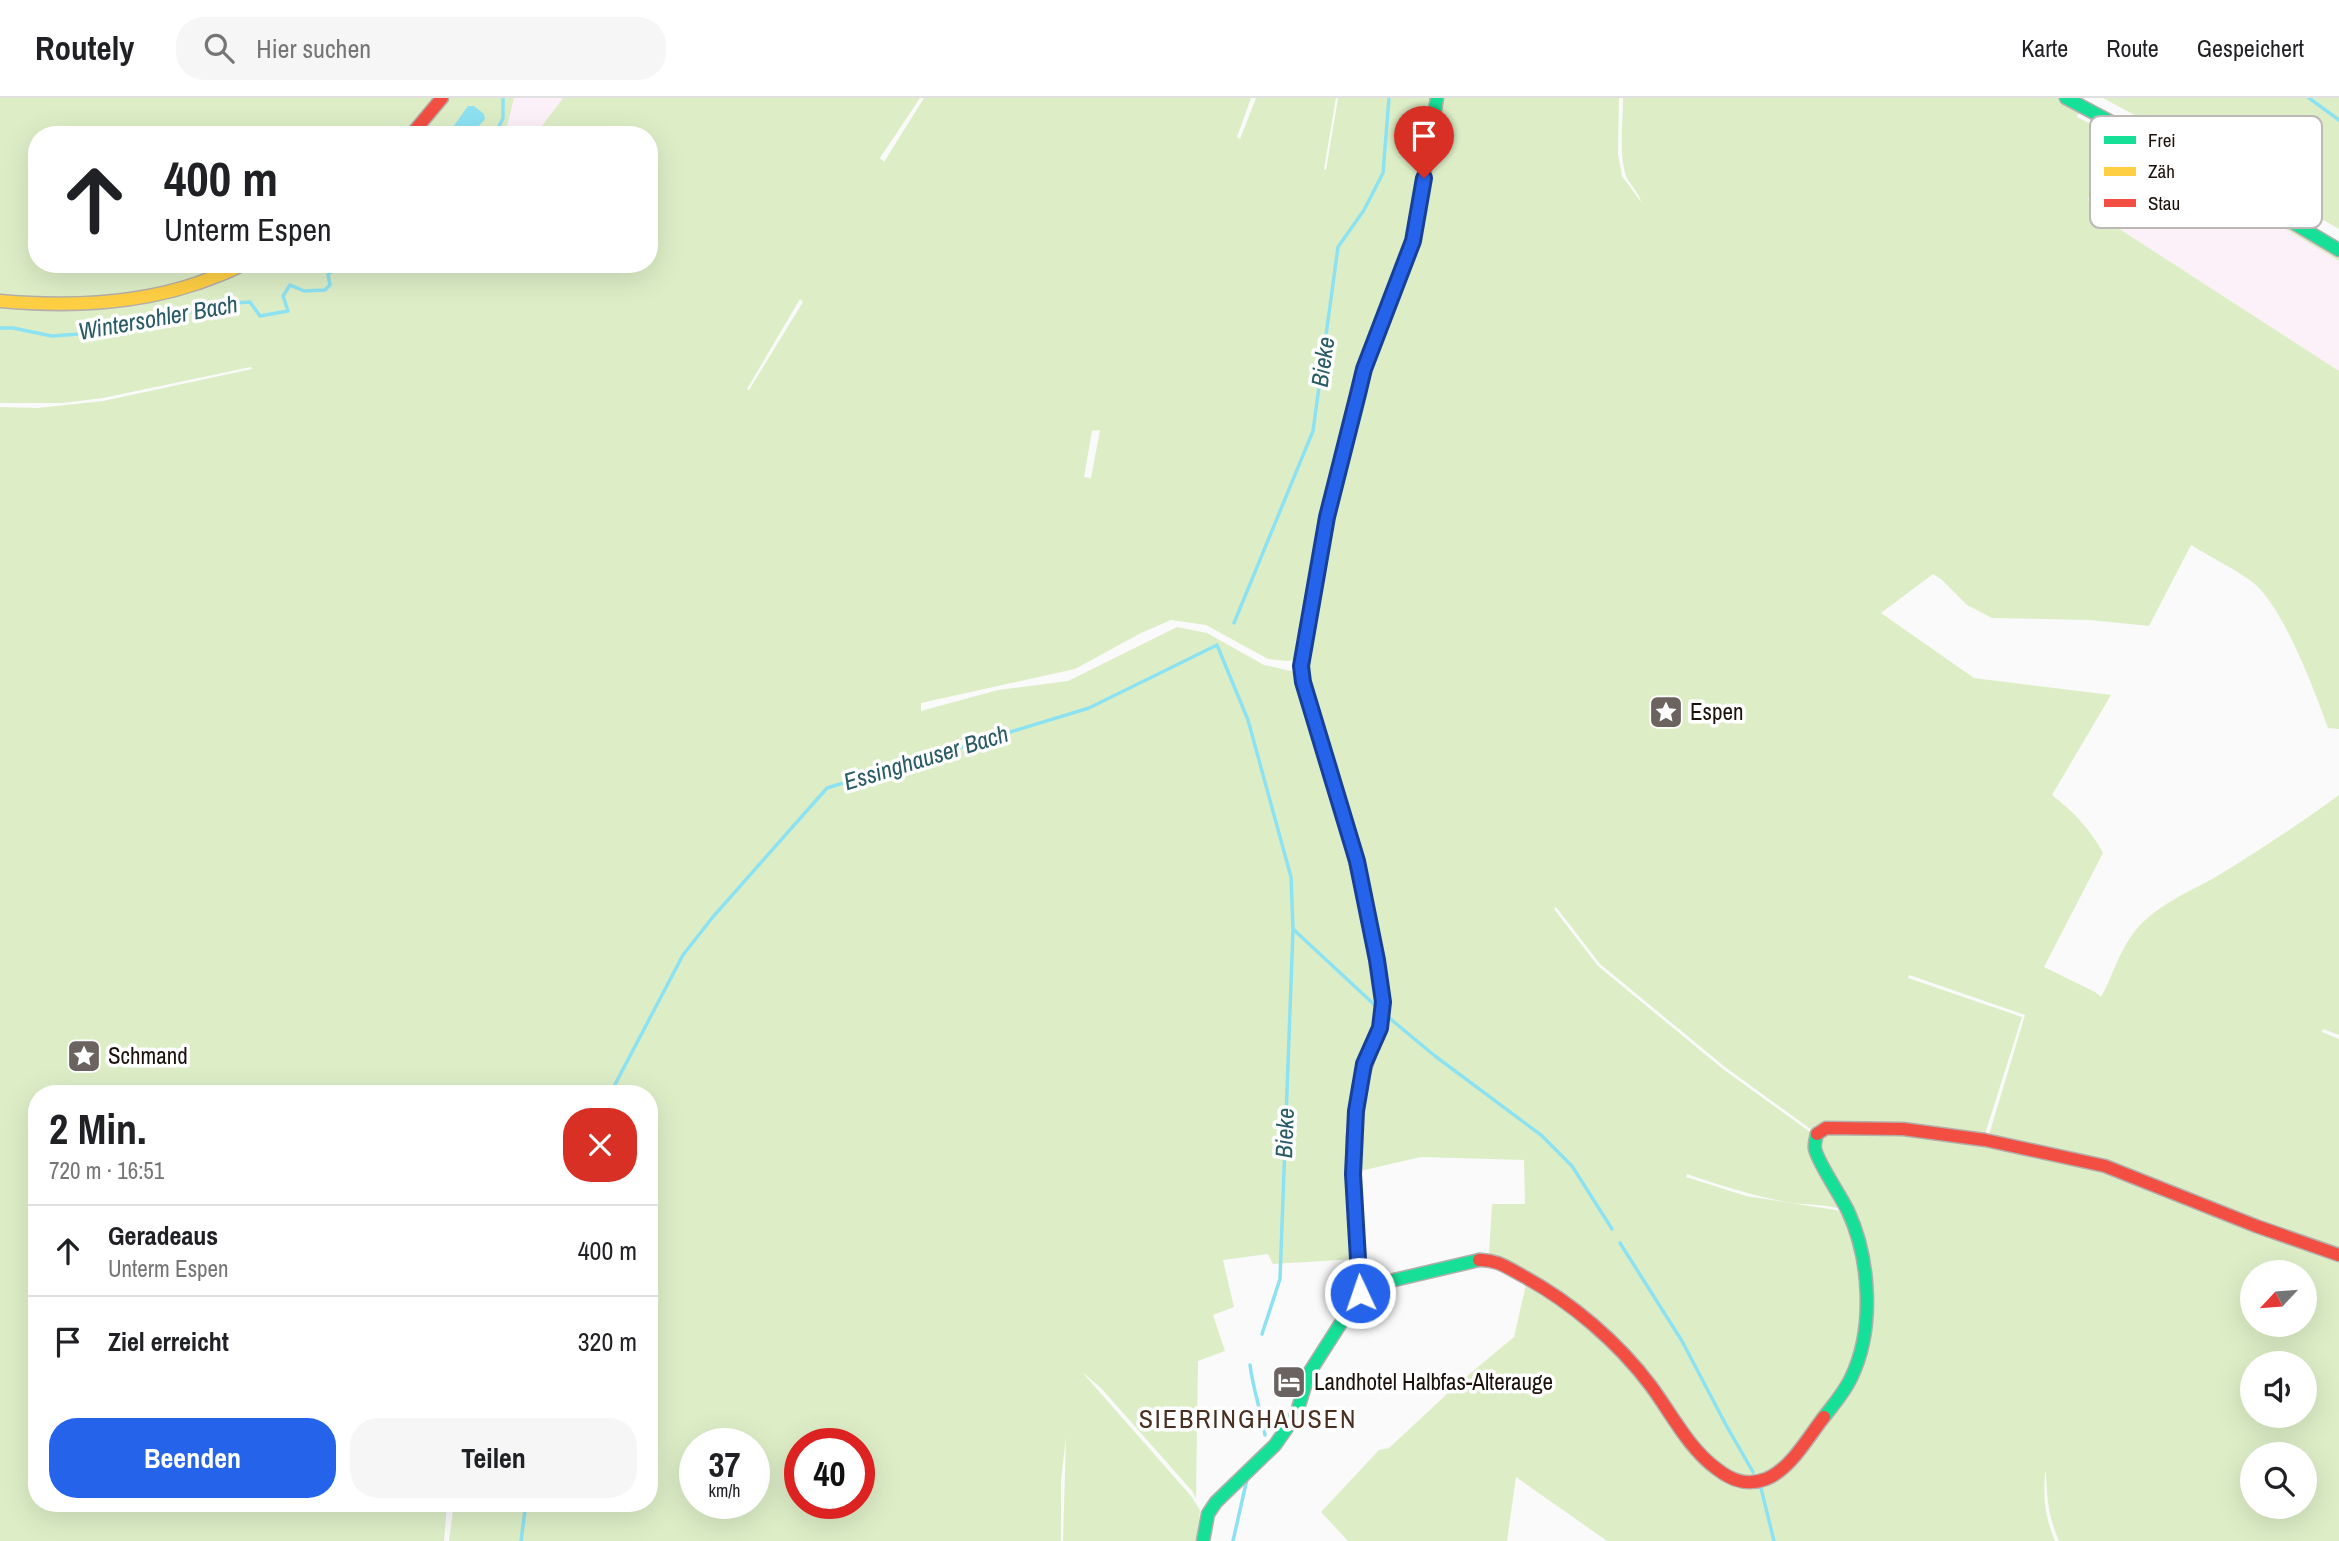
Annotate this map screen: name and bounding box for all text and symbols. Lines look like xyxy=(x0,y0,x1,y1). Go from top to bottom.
search box xyxy=(176,17,666,80)
text: Routely xyxy=(35,26,134,70)
icon: search xyxy=(200,29,238,67)
text: Hier suchen xyxy=(256,31,371,66)
text: Karte xyxy=(2021,32,2068,64)
text: Route xyxy=(2106,32,2159,64)
text: Gespeichert xyxy=(2197,32,2304,64)
pin xyxy=(1394,106,1454,178)
legend xyxy=(2090,116,2322,228)
icon: arrive xyxy=(1405,117,1443,155)
text: Frei xyxy=(2148,127,2176,153)
text: 400 m xyxy=(164,145,278,211)
icon: ahead xyxy=(49,154,140,245)
text: Zäh xyxy=(2148,158,2175,184)
text: Stau xyxy=(2148,190,2180,216)
text: Unterm Espen xyxy=(164,208,332,251)
water label: Wintersohler Bach xyxy=(76,287,240,347)
water label: Bieke xyxy=(1303,335,1341,389)
place icon: Espen xyxy=(1647,693,1685,731)
place label: Espen xyxy=(1690,696,1743,727)
water label: Essinghauser Bach xyxy=(839,717,1012,797)
place icon: Schmand xyxy=(65,1037,103,1075)
place label: Schmand xyxy=(108,1040,188,1071)
text: 2 Min. xyxy=(49,1101,147,1157)
water label: Bieke xyxy=(1267,1107,1301,1159)
button: close xyxy=(563,1108,637,1182)
text: 720 m · 16:51 xyxy=(49,1155,164,1186)
text: Geradeaus xyxy=(108,1218,218,1253)
icon: ahead xyxy=(49,1232,87,1270)
text: 400 m xyxy=(578,1233,637,1268)
text: Unterm Espen xyxy=(108,1253,229,1284)
position arrow xyxy=(1323,1256,1397,1330)
north arrow xyxy=(2240,1260,2317,1337)
map controls xyxy=(2240,1260,2317,1519)
icon: arrive xyxy=(49,1323,87,1361)
text: Ziel erreicht xyxy=(108,1324,229,1359)
text: 320 m xyxy=(578,1324,637,1359)
button: sound xyxy=(2240,1351,2317,1428)
hotel icon: Landhotel Halbfas-Alterauge xyxy=(1270,1363,1308,1401)
place label: Landhotel Halbfas-Alterauge xyxy=(1314,1366,1553,1397)
district label: SIEBRINGHAUSEN xyxy=(1139,1401,1357,1436)
button: Beenden xyxy=(49,1418,336,1498)
button: Teilen xyxy=(350,1418,637,1498)
speed limit sign: 40 xyxy=(784,1428,875,1519)
text: 37 xyxy=(709,1441,740,1488)
button: search xyxy=(2240,1442,2317,1519)
text: km/h xyxy=(709,1478,741,1503)

